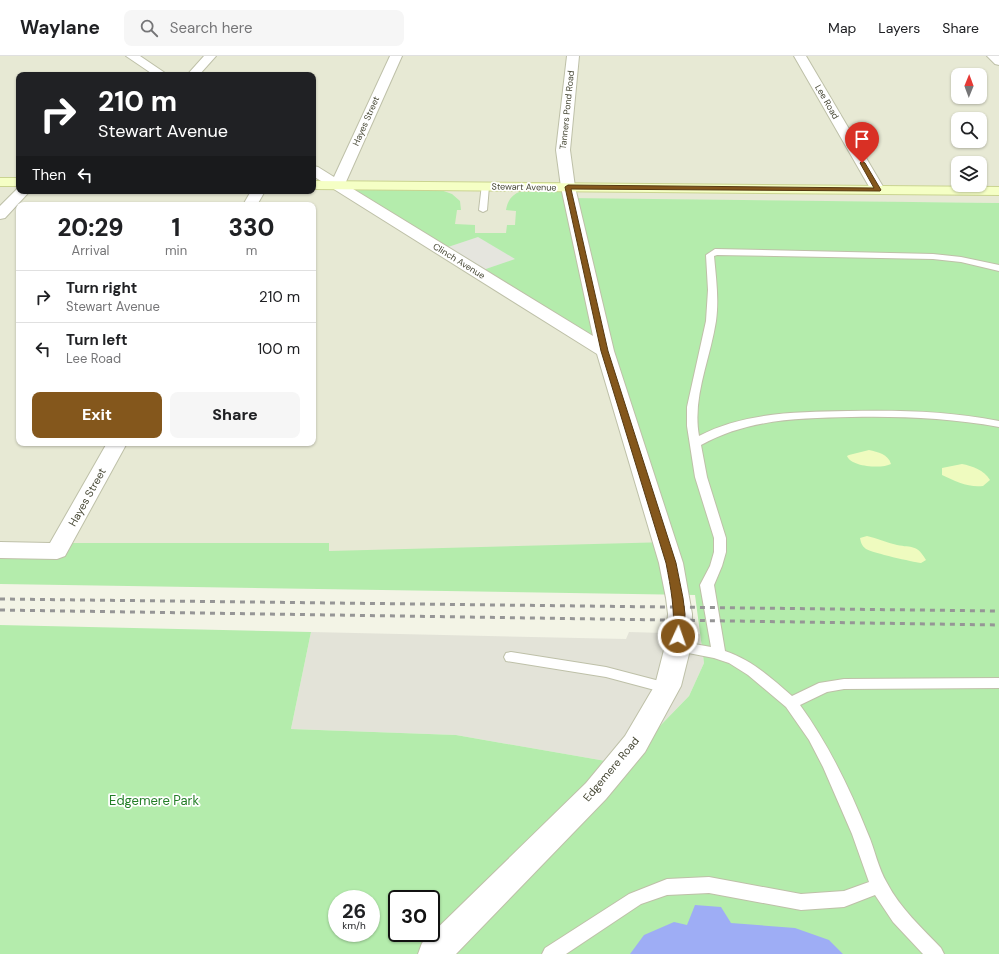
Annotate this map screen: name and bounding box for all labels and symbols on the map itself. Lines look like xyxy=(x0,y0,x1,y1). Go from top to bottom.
north arrow xyxy=(951,68,987,104)
street label: Tanners Pond Road xyxy=(557,70,577,150)
street label: Lee Road xyxy=(812,82,842,122)
street label: Hayes Street xyxy=(350,94,382,148)
pin xyxy=(845,122,879,163)
street label: Stewart Avenue xyxy=(491,180,557,194)
street label: Clinch Avenue xyxy=(431,240,487,282)
street label: Hayes Street xyxy=(65,465,109,529)
position arrow xyxy=(657,615,699,657)
street label: Edgemere Road xyxy=(580,734,642,804)
park label: Edgemere Park xyxy=(109,792,199,809)
speed limit sign: 30 xyxy=(388,890,440,942)

